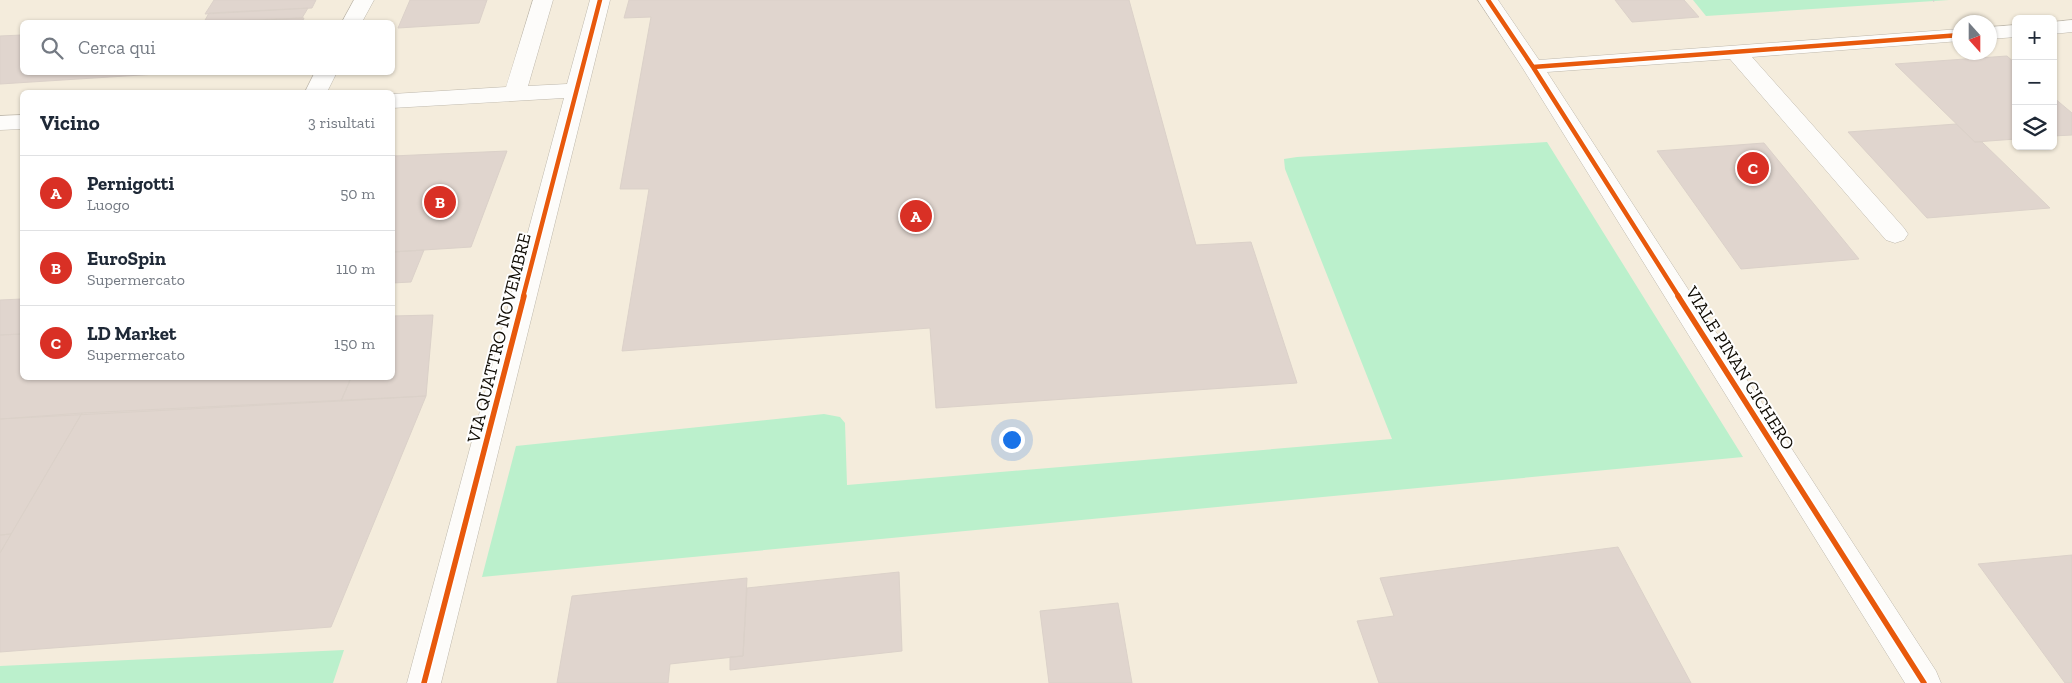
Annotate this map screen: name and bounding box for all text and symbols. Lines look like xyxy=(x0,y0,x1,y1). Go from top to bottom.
north arrow xyxy=(1952,15,1997,60)
map controls xyxy=(2012,15,2057,150)
button: + xyxy=(2012,15,2057,60)
search box xyxy=(20,20,395,75)
icon: search xyxy=(38,34,66,62)
text: Cerca qui xyxy=(78,36,156,59)
button: − xyxy=(2012,60,2057,105)
button: layers xyxy=(2012,105,2057,150)
text: Vicino xyxy=(40,110,100,135)
text: 3 risultati xyxy=(308,113,375,132)
pin: C xyxy=(1737,149,1769,187)
text: Pernigotti xyxy=(87,172,174,195)
pin: B xyxy=(424,183,456,221)
text: A xyxy=(51,184,62,203)
text: 50 m xyxy=(340,184,375,203)
text: Luogo xyxy=(87,195,130,214)
pin: A xyxy=(900,197,932,235)
street label: VIA QUATTRO NOVEMBRE xyxy=(462,231,536,446)
text: EuroSpin xyxy=(87,247,166,270)
text: B xyxy=(51,259,61,278)
text: 110 m xyxy=(336,259,375,278)
text: Supermercato xyxy=(87,270,185,289)
street label: VIALE PINAN CICHERO xyxy=(1680,281,1799,454)
text: LD Market xyxy=(87,322,176,345)
text: C xyxy=(51,334,61,353)
text: 150 m xyxy=(334,334,375,353)
text: Supermercato xyxy=(87,345,185,364)
your location xyxy=(999,427,1025,453)

